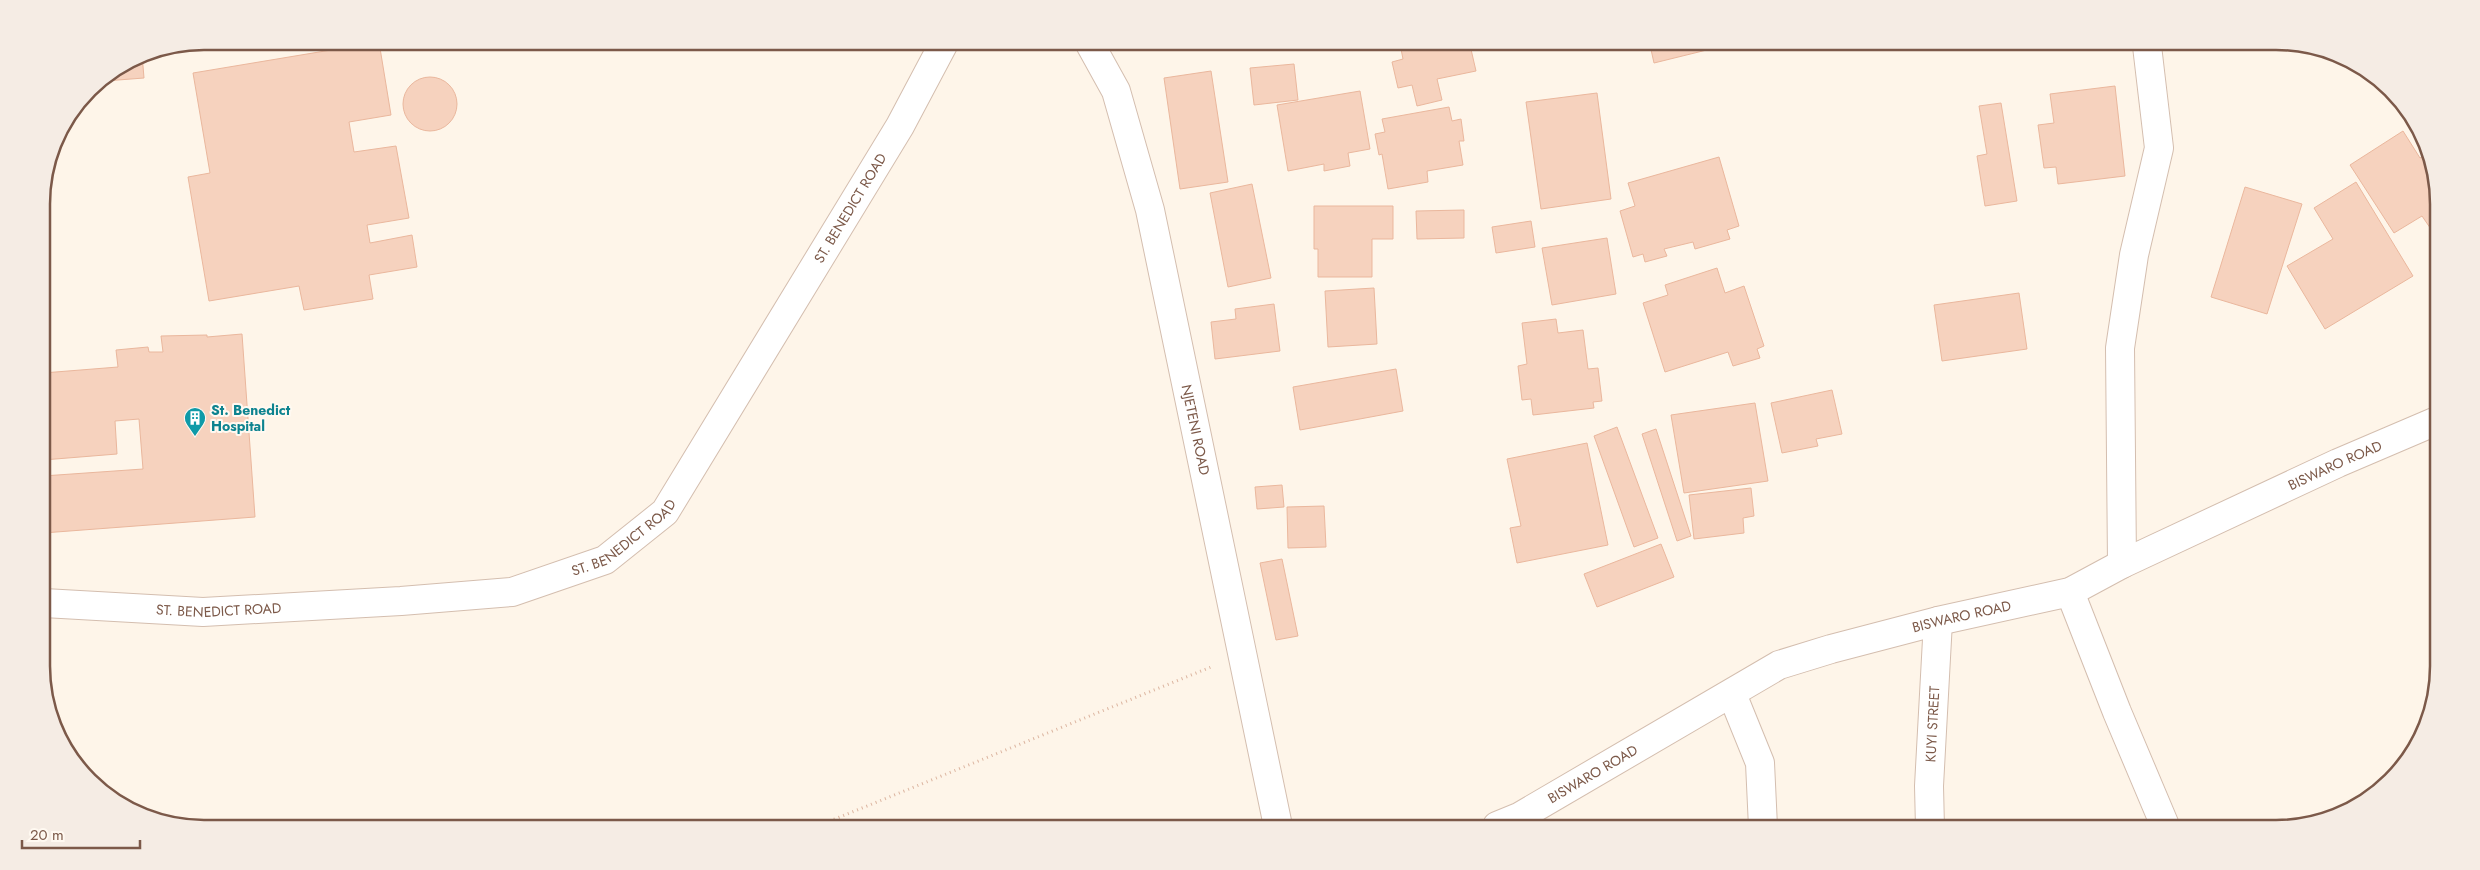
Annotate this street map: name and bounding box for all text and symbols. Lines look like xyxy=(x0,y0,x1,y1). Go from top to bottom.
street label: ST. BENEDICT ROAD xyxy=(809,149,891,267)
street label: NJETENI ROAD xyxy=(1177,383,1215,477)
place label: St. Benedict Hospital xyxy=(211,400,291,436)
building icon: St. Benedict Hospital xyxy=(183,406,207,437)
street label: BISWARO ROAD xyxy=(2285,435,2385,495)
street label: ST. BENEDICT ROAD xyxy=(569,495,681,581)
street label: BISWARO ROAD xyxy=(1910,595,2013,637)
street label: ST. BENEDICT ROAD xyxy=(156,598,282,622)
street label: KUYI STREET xyxy=(1920,685,1944,763)
street label: BISWARO ROAD xyxy=(1544,740,1641,808)
scale bar xyxy=(22,818,140,850)
text: 20 m xyxy=(30,824,64,846)

